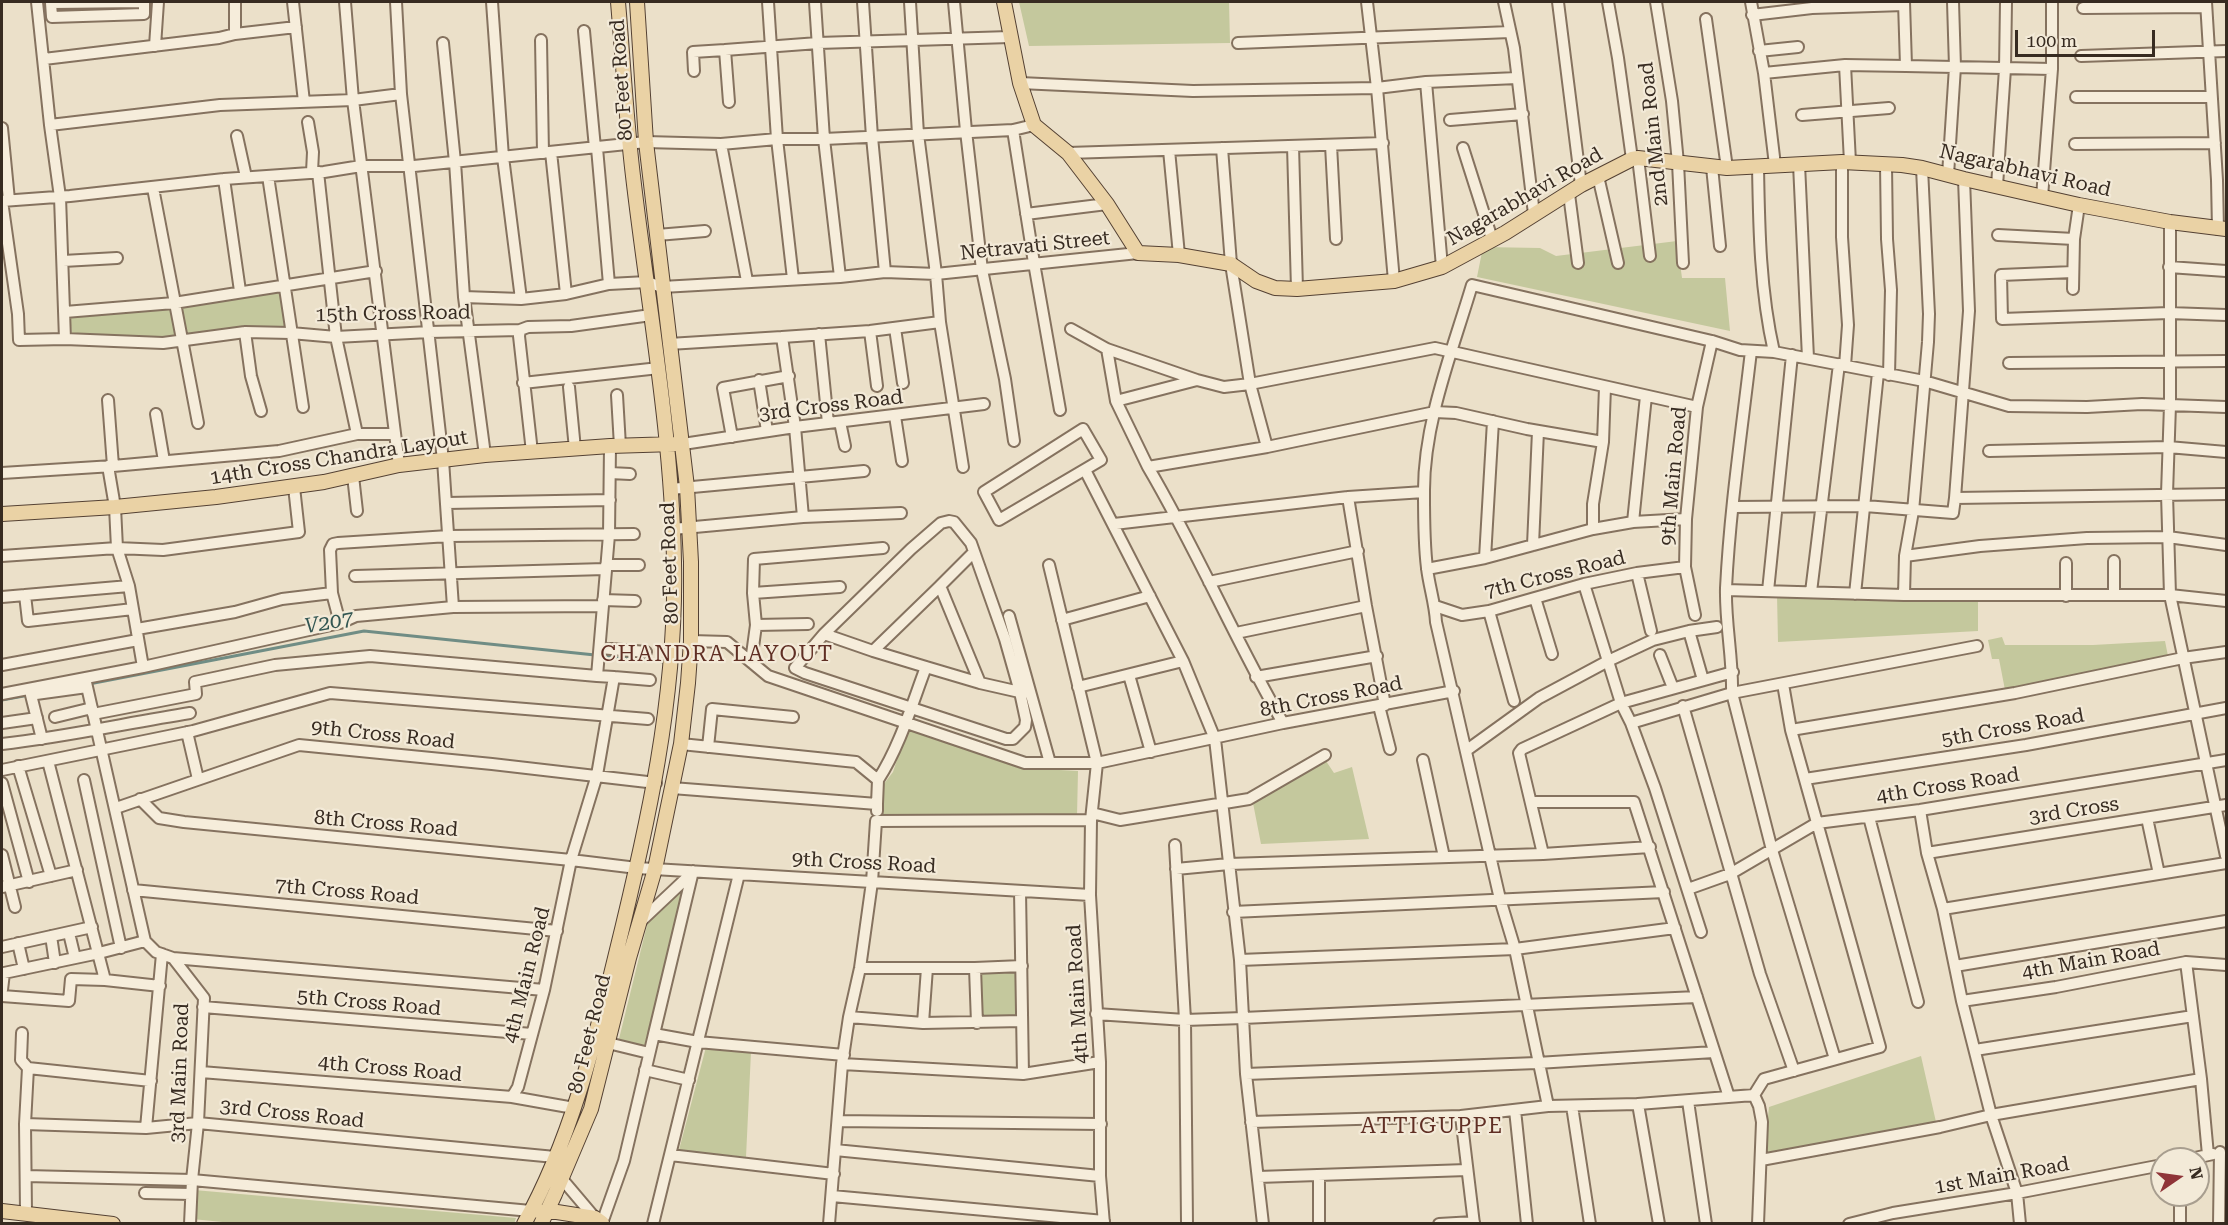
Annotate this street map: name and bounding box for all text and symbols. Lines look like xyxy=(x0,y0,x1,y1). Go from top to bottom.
street label: 80 Feet Road xyxy=(606,18,638,142)
scale bar xyxy=(2018,18,2158,56)
text: 100 m xyxy=(2026,30,2077,51)
street label: 2nd Main Road xyxy=(1634,61,1674,207)
street label: Nagarabhavi Road xyxy=(1937,140,2113,202)
street label: Nagarabhavi Road xyxy=(1443,143,1607,251)
street label: Netravati Street xyxy=(959,226,1111,266)
street label: 15th Cross Road xyxy=(315,301,471,327)
street label: 3rd Cross Road xyxy=(758,385,904,427)
street label: 9th Main Road xyxy=(1656,405,1692,547)
street label: 14th Cross Chandra Layout xyxy=(208,426,470,490)
street label: 80 Feet Road xyxy=(656,501,684,625)
street label: 7th Cross Road xyxy=(1482,546,1628,604)
water label: V207 xyxy=(303,606,355,640)
district label: CHANDRA LAYOUT xyxy=(600,642,834,668)
street label: 8th Cross Road xyxy=(1258,671,1404,723)
street label: 5th Cross Road xyxy=(1940,704,2086,752)
street label: 9th Cross Road xyxy=(310,716,456,754)
street label: 4th Cross Road xyxy=(1875,763,2021,809)
street label: 3rd Cross xyxy=(2027,792,2121,830)
street label: 8th Cross Road xyxy=(313,806,459,842)
street label: 9th Cross Road xyxy=(791,847,937,879)
street label: 7th Cross Road xyxy=(274,874,420,910)
street label: 4th Main Road xyxy=(498,904,556,1046)
street label: 4th Main Road xyxy=(1062,924,1094,1064)
street label: 4th Main Road xyxy=(2020,937,2162,985)
street label: 80 Feet Road xyxy=(564,972,616,1096)
street label: 5th Cross Road xyxy=(296,985,442,1021)
street label: 3rd Main Road xyxy=(166,1002,194,1144)
street label: 4th Cross Road xyxy=(317,1051,463,1087)
street label: 3rd Cross Road xyxy=(219,1094,365,1134)
district label: ATTIGUPPE xyxy=(1361,1114,1503,1140)
north arrow xyxy=(2150,1147,2210,1207)
street label: 1st Main Road xyxy=(1933,1152,2071,1200)
text: N xyxy=(2185,1165,2207,1181)

